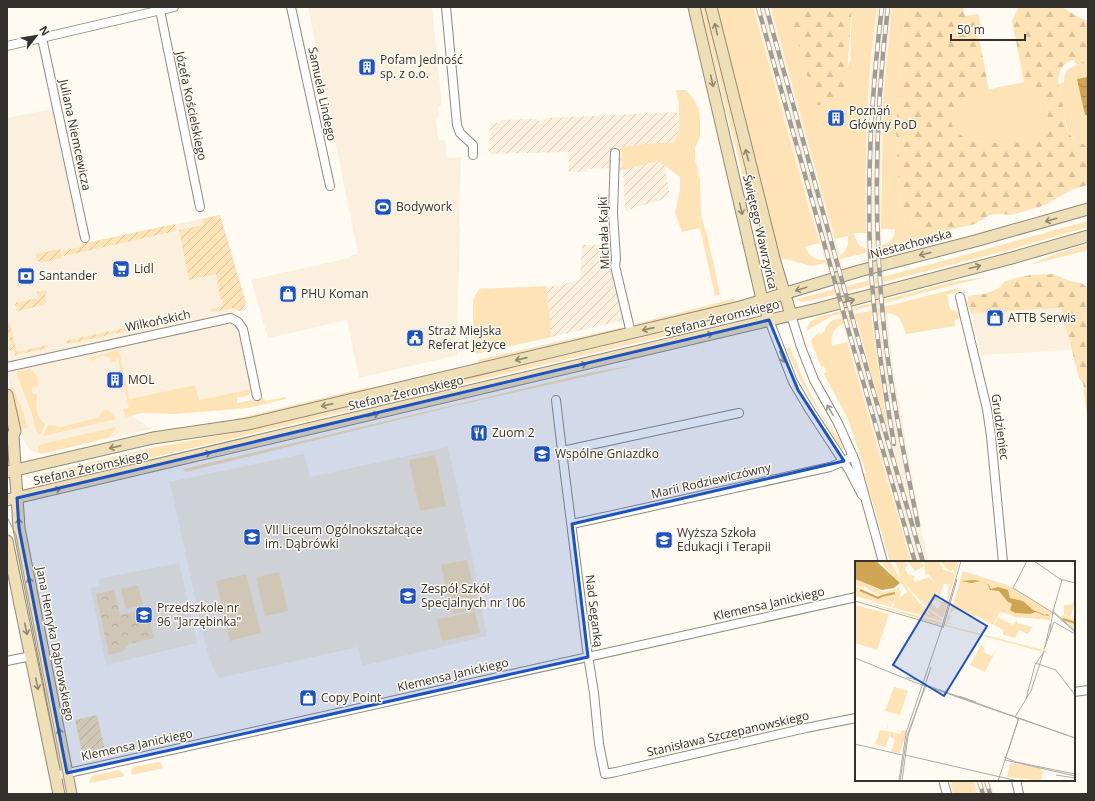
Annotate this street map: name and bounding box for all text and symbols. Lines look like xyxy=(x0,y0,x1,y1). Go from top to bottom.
north arrow xyxy=(16,16,56,56)
scale bar xyxy=(951,16,1025,42)
text: 50 m xyxy=(957,21,985,38)
one-way arrow xyxy=(712,22,719,35)
text: N xyxy=(36,23,54,38)
street label: Samuela Lindego xyxy=(304,45,341,142)
street label: Józefa Kościelskiego xyxy=(171,49,211,162)
place label: Pofam Jedność sp. z o.o. xyxy=(380,51,463,82)
building icon: Pofam Jedność sp. z o.o. xyxy=(357,57,377,77)
one-way arrow xyxy=(708,74,716,87)
street label: Juliana Niemcewicza xyxy=(55,77,96,192)
place label: Poznań Główny PoD xyxy=(849,102,917,133)
building icon: Poznań Główny PoD xyxy=(826,108,846,128)
one-way arrow xyxy=(743,149,751,162)
street label: Świętego Wawrzyńca xyxy=(739,173,782,291)
street label: Michała Kajki xyxy=(594,196,613,270)
sports icon: Bodywork xyxy=(373,197,393,217)
place label: Bodywork xyxy=(396,198,453,215)
one-way arrow xyxy=(738,202,746,215)
one-way arrow xyxy=(1044,217,1057,224)
street label: Niestachowska xyxy=(868,224,954,263)
one-way arrow xyxy=(919,251,932,258)
supermarket icon: Lidl xyxy=(111,259,131,279)
place label: Lidl xyxy=(134,260,154,277)
one-way arrow xyxy=(968,263,981,271)
bank icon: Santander xyxy=(16,266,36,286)
place label: Santander xyxy=(39,267,97,284)
shop icon: PHU Koman xyxy=(278,284,298,304)
place label: PHU Koman xyxy=(301,285,369,302)
one-way arrow xyxy=(795,285,807,293)
street label: Stefana Żeromskiego xyxy=(663,295,781,340)
one-way arrow xyxy=(842,296,855,304)
street label: Wilkońskich xyxy=(124,305,192,336)
shop icon: ATTB Serwis xyxy=(985,308,1005,328)
place label: ATTB Serwis xyxy=(1008,309,1076,326)
place label: Straż Miejska Referat Jeżyce xyxy=(428,322,506,353)
one-way arrow xyxy=(642,326,655,334)
public building icon: Straż Miejska Referat Jeżyce xyxy=(405,328,425,348)
one-way arrow xyxy=(700,331,713,339)
one-way arrow xyxy=(779,350,787,362)
one-way arrow xyxy=(515,356,528,364)
one-way arrow xyxy=(574,361,587,369)
building icon: MOL xyxy=(105,370,125,390)
place label: MOL xyxy=(128,371,154,388)
street label: Stefana Żeromskiego xyxy=(347,371,465,414)
street label: Grudzieniec xyxy=(987,393,1014,461)
one-way arrow xyxy=(320,402,333,410)
one-way arrow xyxy=(826,404,834,416)
one-way arrow xyxy=(366,410,379,418)
restaurant icon: Zuom 2 xyxy=(469,423,489,443)
place label: Zuom 2 xyxy=(492,424,535,441)
one-way arrow xyxy=(108,443,121,451)
school or university icon: Wspólne Gniazdko xyxy=(532,444,552,464)
place label: Wspólne Gniazdko xyxy=(555,445,659,462)
street label: Stefana Żeromskiego xyxy=(32,446,150,489)
one-way arrow xyxy=(198,450,211,458)
street label: Marii Rodziewiczówny xyxy=(649,458,773,503)
one-way arrow xyxy=(48,485,61,493)
one-way arrow xyxy=(15,518,23,531)
place label: VII Liceum Ogólnokształcące im. Dąbrówki xyxy=(265,521,423,552)
place label: Wyższa Szkoła Edukacji i Terapii xyxy=(677,524,771,555)
school or university icon: VII Liceum Ogólnokształcące im. Dąbrówki xyxy=(242,527,262,547)
school or university icon: Wyższa Szkoła Edukacji i Terapii xyxy=(654,530,674,550)
inset map xyxy=(855,561,1075,781)
street label: Jana Henryka Dąbrowskiego xyxy=(32,564,79,722)
street label: Nad Seganką xyxy=(582,574,607,648)
one-way arrow xyxy=(26,577,34,590)
place label: Zespół Szkół Specjalnych nr 106 xyxy=(421,580,526,611)
street label: Klemensa Janickiego xyxy=(712,582,826,625)
school or university icon: Zespół Szkół Specjalnych nr 106 xyxy=(398,586,418,606)
place label: Przedszkole nr 96 "Jarzębinka" xyxy=(157,599,241,630)
school or university icon: Przedszkole nr 96 "Jarzębinka" xyxy=(134,605,154,625)
one-way arrow xyxy=(22,622,30,635)
street label: Klemensa Janickiego xyxy=(396,653,510,696)
one-way arrow xyxy=(34,678,42,691)
shop icon: Copy Point xyxy=(298,688,318,708)
place label: Copy Point xyxy=(321,689,381,706)
street label: Stanisława Szczepanowskiego xyxy=(645,707,811,760)
street label: Klemensa Janickiego xyxy=(80,724,194,765)
one-way arrow xyxy=(56,728,64,741)

